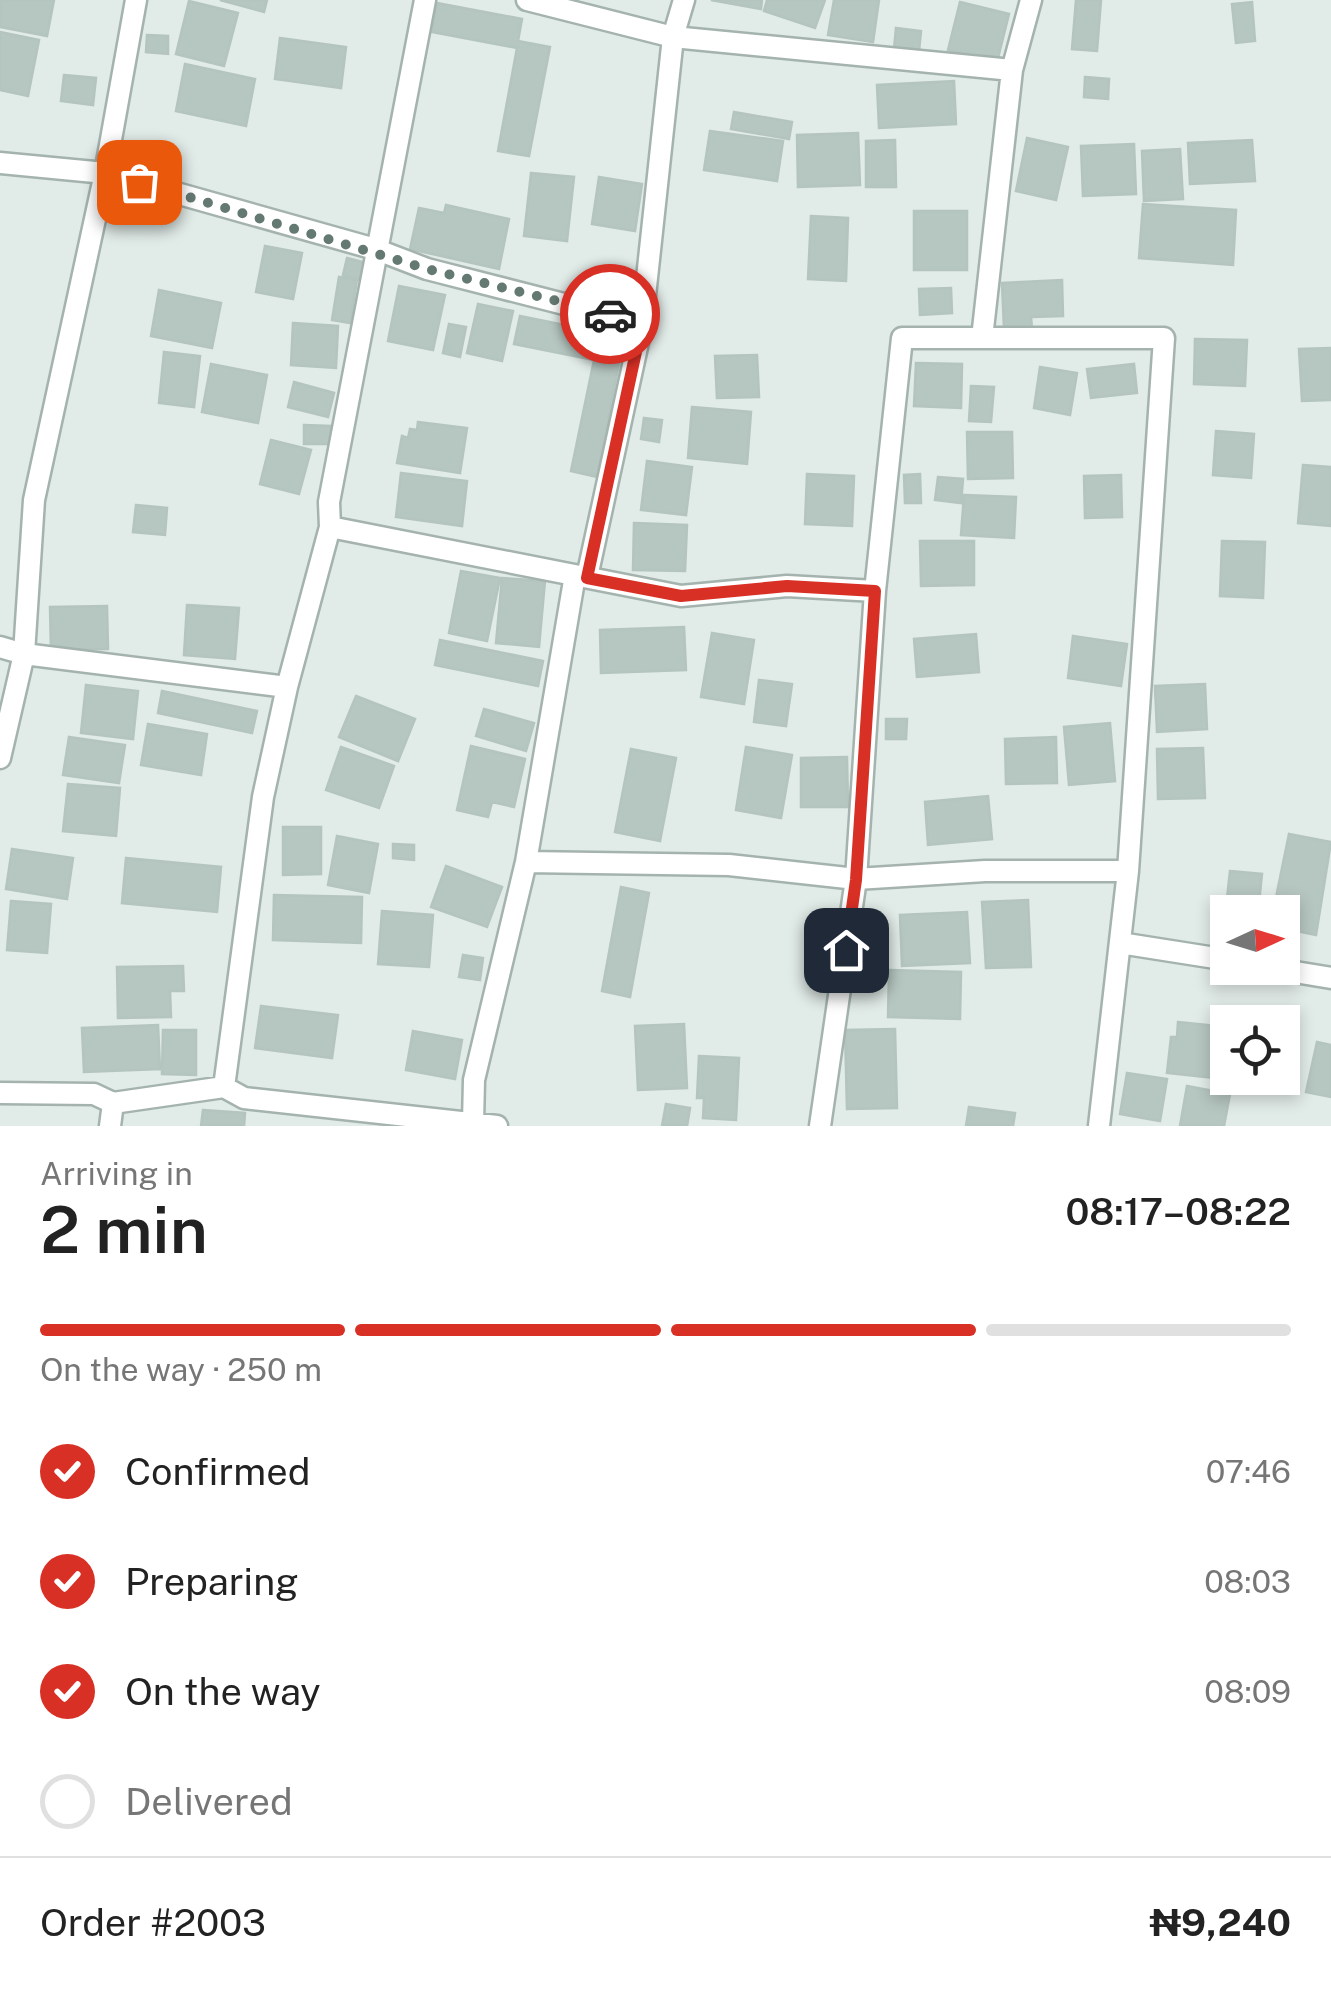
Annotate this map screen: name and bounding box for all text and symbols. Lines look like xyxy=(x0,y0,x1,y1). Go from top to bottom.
pin xyxy=(97,140,182,225)
icon: bag xyxy=(112,155,167,210)
courier xyxy=(560,264,660,364)
icon: car xyxy=(583,287,638,342)
north arrow xyxy=(1210,895,1300,985)
map controls xyxy=(1210,895,1300,1095)
pin xyxy=(804,908,889,993)
icon: home xyxy=(819,923,874,978)
button: locate xyxy=(1210,1005,1300,1095)
text: Arriving in xyxy=(40,1155,193,1192)
text: 08:17–08:22 xyxy=(1066,1189,1291,1234)
text: 2 min xyxy=(40,1191,208,1268)
text: On the way · 250 m xyxy=(40,1351,322,1388)
icon: check xyxy=(40,1444,95,1499)
text: Confirmed xyxy=(125,1449,310,1494)
text: 07:46 xyxy=(1206,1453,1291,1490)
icon: check xyxy=(40,1554,95,1609)
text: Preparing xyxy=(125,1559,299,1604)
text: 08:03 xyxy=(1204,1563,1291,1600)
icon: check xyxy=(40,1664,95,1719)
text: On the way xyxy=(125,1669,321,1714)
text: 08:09 xyxy=(1204,1673,1291,1710)
text: Delivered xyxy=(125,1779,293,1824)
text: Order #2003 xyxy=(40,1900,266,1945)
text: ₦9,240 xyxy=(1150,1900,1291,1945)

